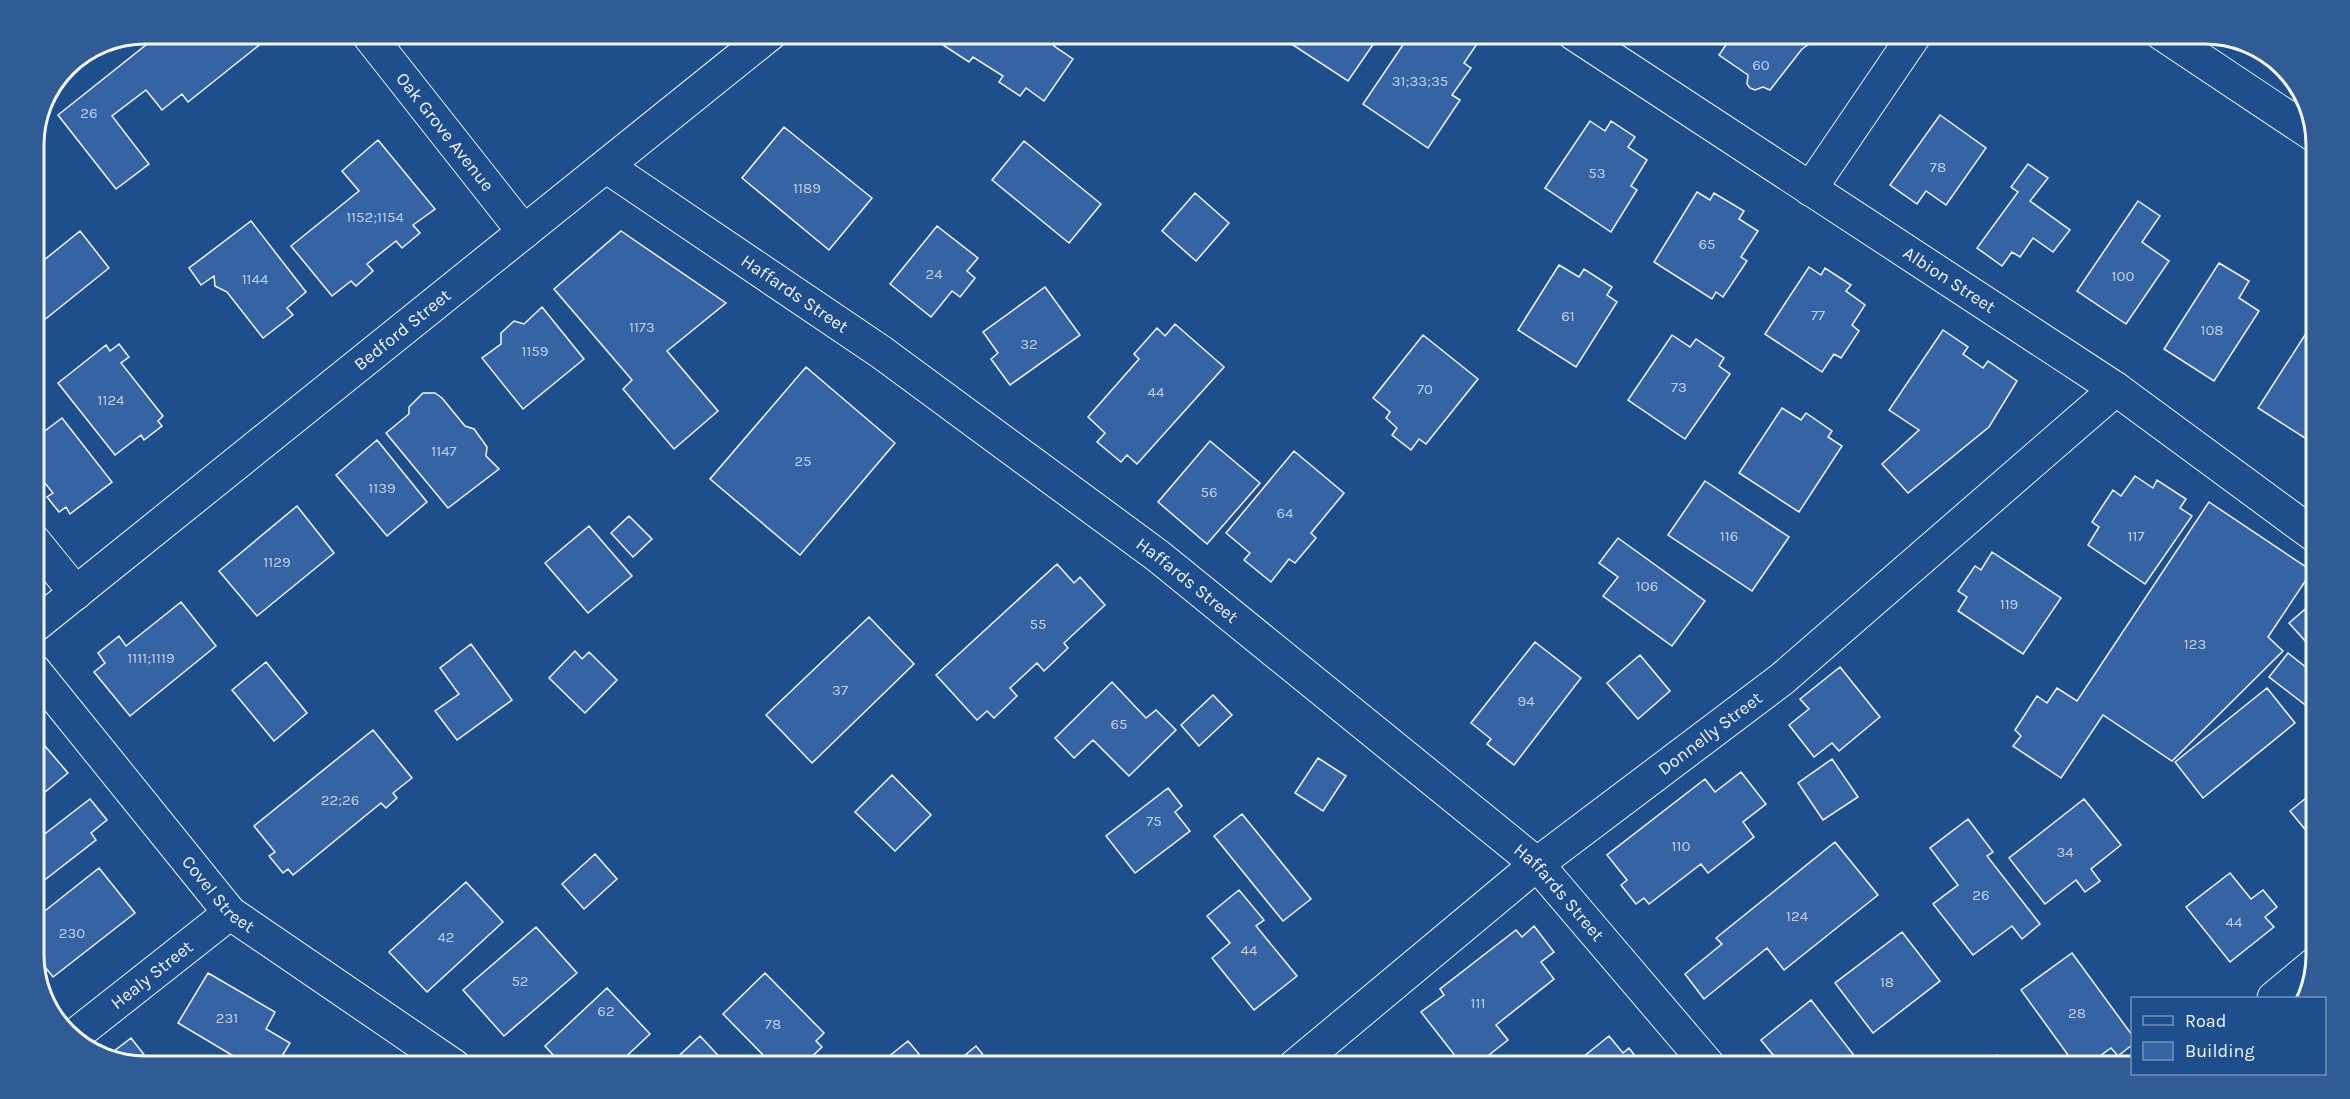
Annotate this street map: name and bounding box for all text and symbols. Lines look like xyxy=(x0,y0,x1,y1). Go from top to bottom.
house number: 60 xyxy=(1752,56,1770,74)
street label: Oak Grove Avenue xyxy=(391,68,499,196)
house number: 31;33;35 xyxy=(1392,72,1448,90)
house number: 26 xyxy=(80,104,98,122)
house number: 78 xyxy=(1930,158,1946,176)
house number: 53 xyxy=(1588,164,1606,182)
house number: 1189 xyxy=(793,179,821,197)
house number: 1152;1154 xyxy=(346,208,404,226)
house number: 65 xyxy=(1698,235,1716,253)
street label: Albion Street xyxy=(1899,241,2000,318)
street label: Haffards Street xyxy=(737,250,853,338)
house number: 24 xyxy=(925,265,943,283)
house number: 100 xyxy=(2112,267,2134,285)
house number: 1144 xyxy=(242,270,269,288)
street label: Bedford Street xyxy=(349,284,455,375)
house number: 77 xyxy=(1811,306,1825,324)
house number: 61 xyxy=(1561,307,1575,325)
house number: 1173 xyxy=(629,318,655,336)
house number: 108 xyxy=(2200,321,2224,339)
house number: 32 xyxy=(1020,335,1038,353)
house number: 1159 xyxy=(521,342,549,360)
house number: 73 xyxy=(1671,378,1687,396)
house number: 70 xyxy=(1417,380,1433,398)
house number: 44 xyxy=(1148,383,1165,401)
house number: 1124 xyxy=(98,391,125,409)
house number: 1147 xyxy=(431,442,457,460)
house number: 25 xyxy=(794,452,812,470)
house number: 1139 xyxy=(368,479,396,497)
house number: 56 xyxy=(1200,483,1218,501)
house number: 64 xyxy=(1277,504,1294,522)
house number: 116 xyxy=(1720,527,1738,545)
house number: 117 xyxy=(2128,527,2144,545)
street label: Haffards Street xyxy=(1132,533,1243,628)
house number: 1129 xyxy=(263,553,291,571)
house number: 106 xyxy=(1636,577,1658,595)
house number: 119 xyxy=(2000,595,2018,613)
house number: 55 xyxy=(1030,615,1046,633)
house number: 123 xyxy=(2184,635,2206,653)
house number: 1111;1119 xyxy=(127,649,175,667)
house number: 37 xyxy=(832,681,848,699)
street label: Donnelly Street xyxy=(1654,687,1767,780)
house number: 94 xyxy=(1517,692,1535,710)
house number: 65 xyxy=(1110,715,1128,733)
house number: 22;26 xyxy=(321,791,359,809)
house number: 75 xyxy=(1146,812,1162,830)
house number: 110 xyxy=(1672,837,1691,855)
street label: Haffards Street xyxy=(1509,839,1609,946)
house number: 34 xyxy=(2056,843,2074,861)
street label: Covel Street xyxy=(177,851,259,938)
house number: 26 xyxy=(1972,886,1990,904)
house number: 124 xyxy=(1786,907,1809,925)
house number: 44 xyxy=(2226,913,2243,931)
house number: 230 xyxy=(59,924,85,942)
house number: 42 xyxy=(437,928,455,946)
street label: Healy Street xyxy=(106,935,197,1014)
house number: 44 xyxy=(1241,941,1258,959)
house number: 52 xyxy=(511,972,529,990)
house number: 18 xyxy=(1880,973,1894,991)
house number: 111 xyxy=(1471,994,1485,1012)
legend xyxy=(2131,997,2326,1075)
house number: 62 xyxy=(597,1002,615,1020)
house number: 28 xyxy=(2068,1004,2086,1022)
house number: 231 xyxy=(216,1009,238,1027)
text: Road xyxy=(2185,1010,2226,1032)
house number: 78 xyxy=(765,1015,781,1033)
text: Building xyxy=(2185,1040,2255,1062)

